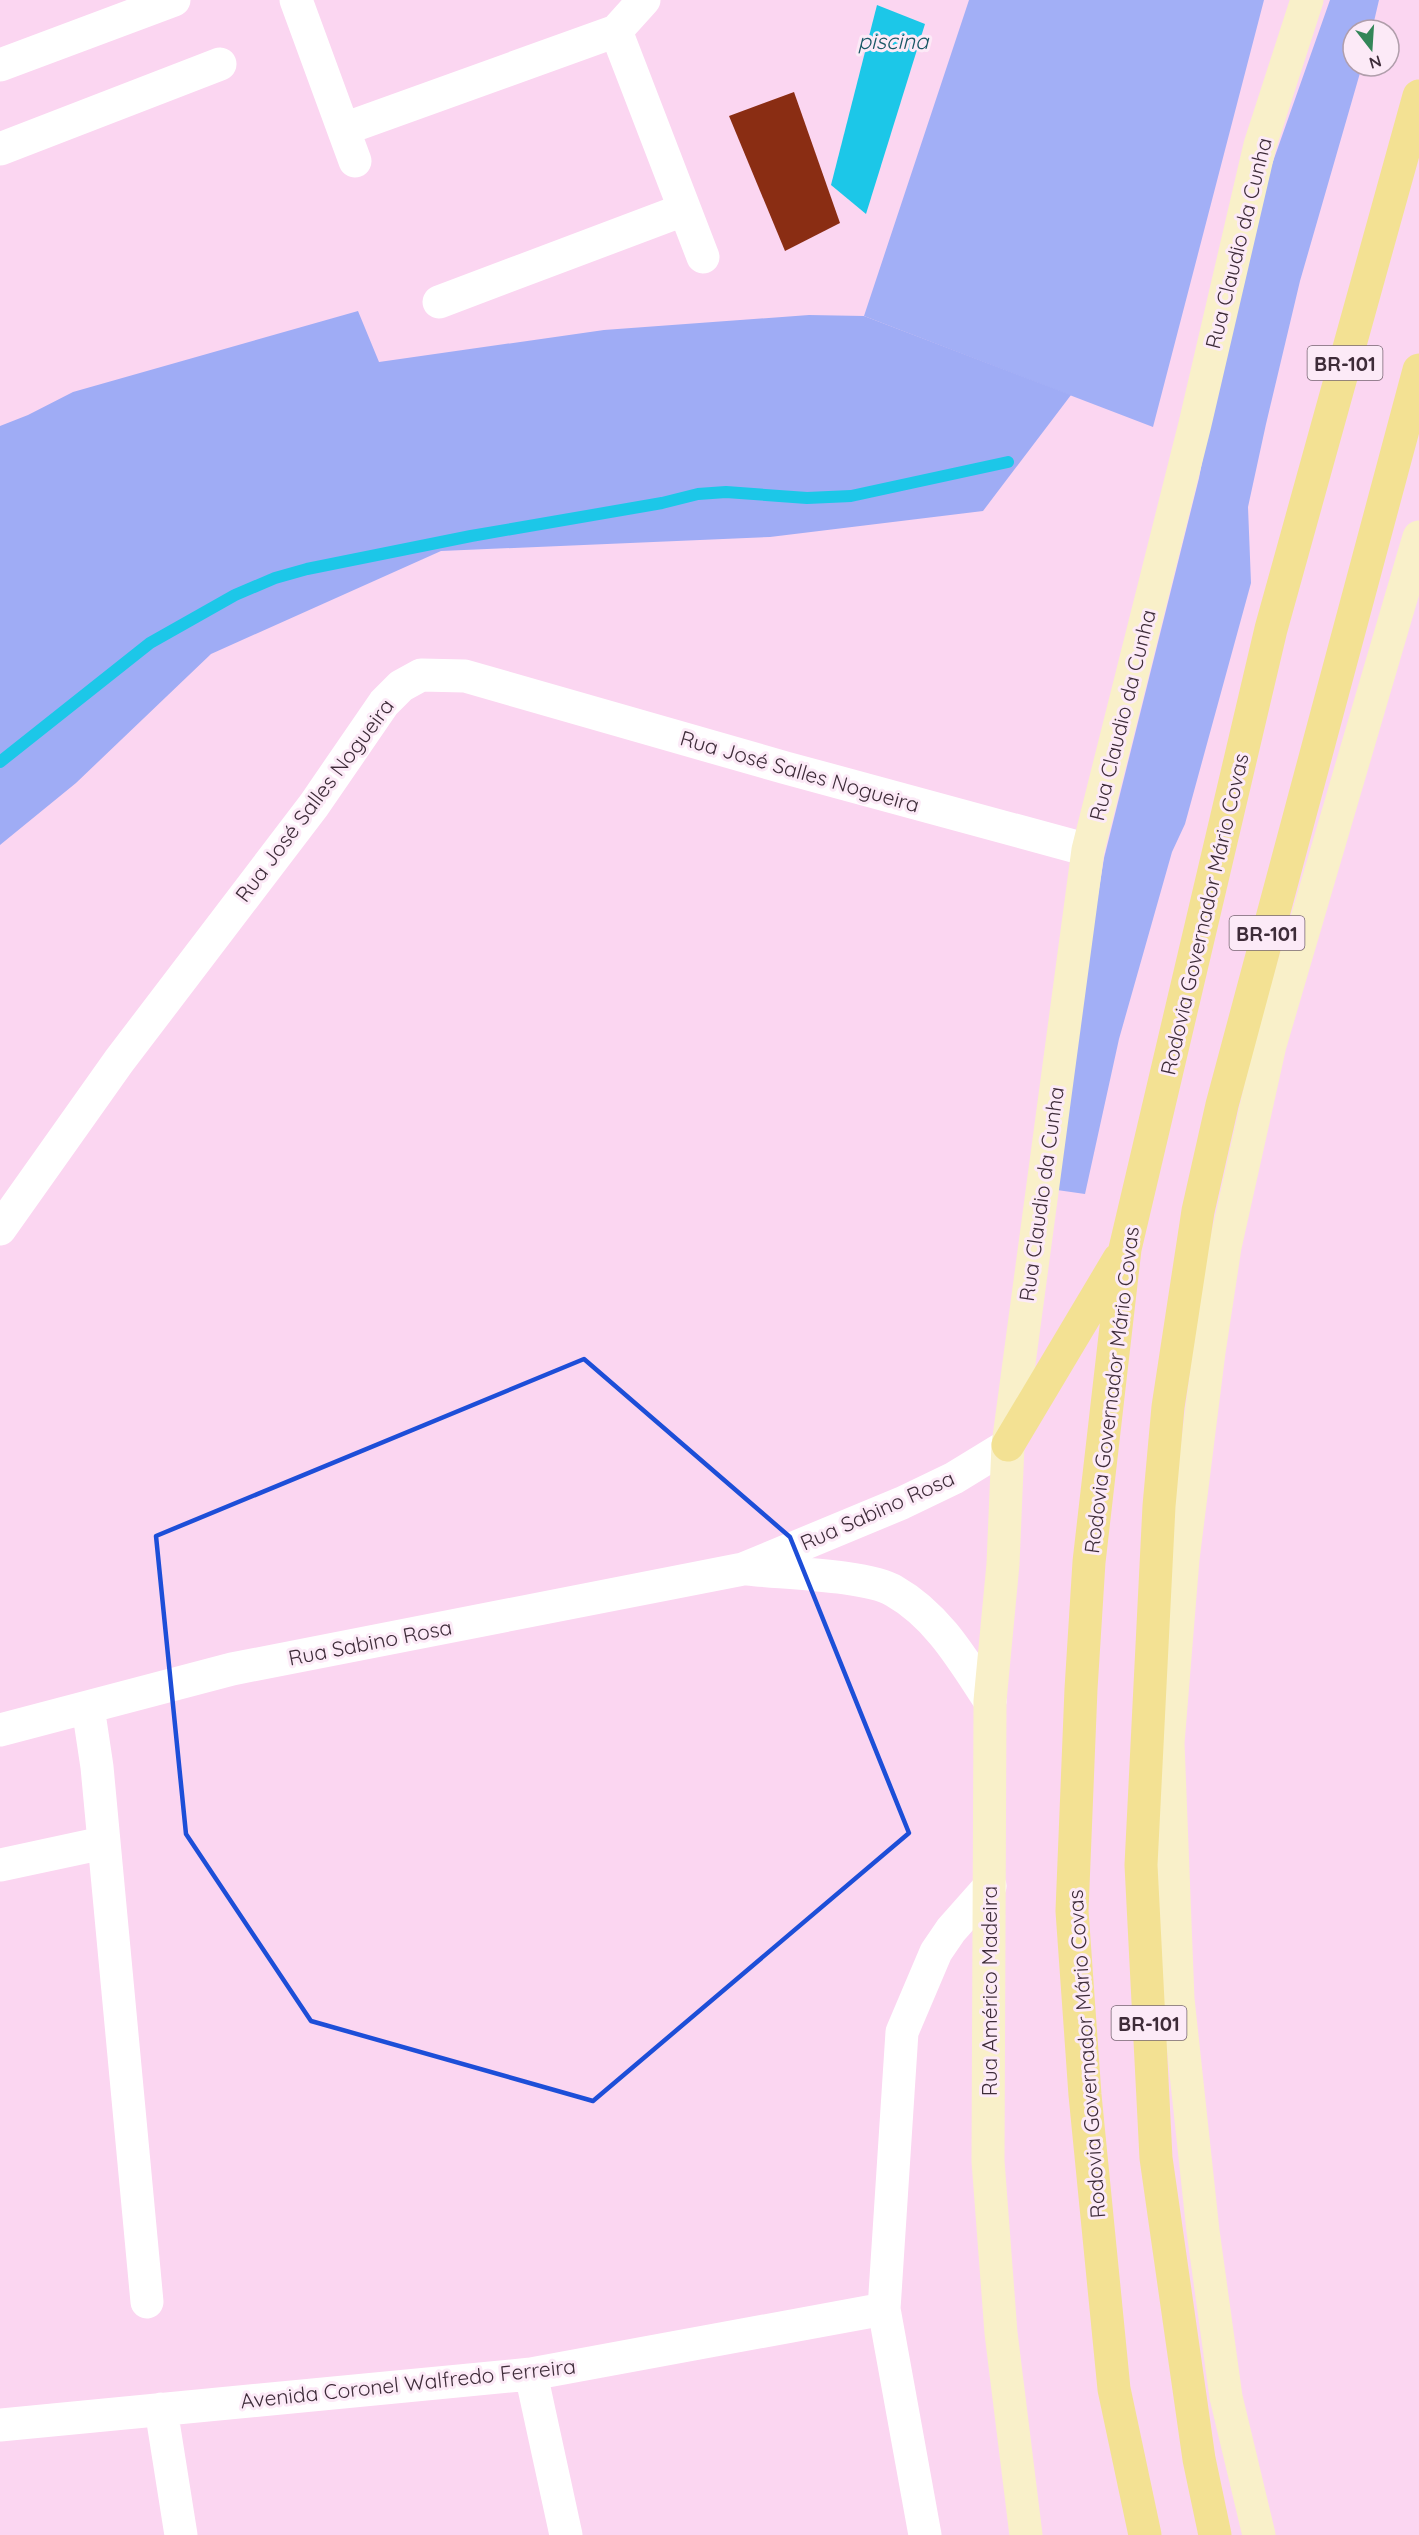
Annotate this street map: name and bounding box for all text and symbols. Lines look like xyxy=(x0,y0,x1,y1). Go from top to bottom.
north arrow xyxy=(1341,18,1401,78)
water label: piscina xyxy=(858,27,930,55)
text: N xyxy=(1367,51,1384,74)
street label: Rua Claudio da Cunha xyxy=(1199,135,1277,351)
road number: BR-101 xyxy=(1308,346,1382,380)
street label: Rua Claudio da Cunha xyxy=(1083,607,1161,823)
street label: Rua José Salles Nogueira xyxy=(229,693,399,907)
street label: Rua José Salles Nogueira xyxy=(677,724,923,818)
street label: Rodovia Governador Mário Covas xyxy=(1154,751,1254,1077)
road number: BR-101 xyxy=(1230,916,1304,950)
street label: Rua Claudio da Cunha xyxy=(1013,1085,1069,1303)
street label: Rodovia Governador Mário Covas xyxy=(1078,1225,1144,1555)
street label: Rua Sabino Rosa xyxy=(796,1464,958,1556)
street label: Rua Sabino Rosa xyxy=(286,1613,454,1671)
street label: Rua Américo Madeira xyxy=(976,1886,1002,2096)
street label: Rodovia Governador Mário Covas xyxy=(1062,1889,1110,2219)
road number: BR-101 xyxy=(1112,2006,1186,2040)
street label: Avenida Coronel Walfredo Ferreira xyxy=(239,2352,577,2414)

